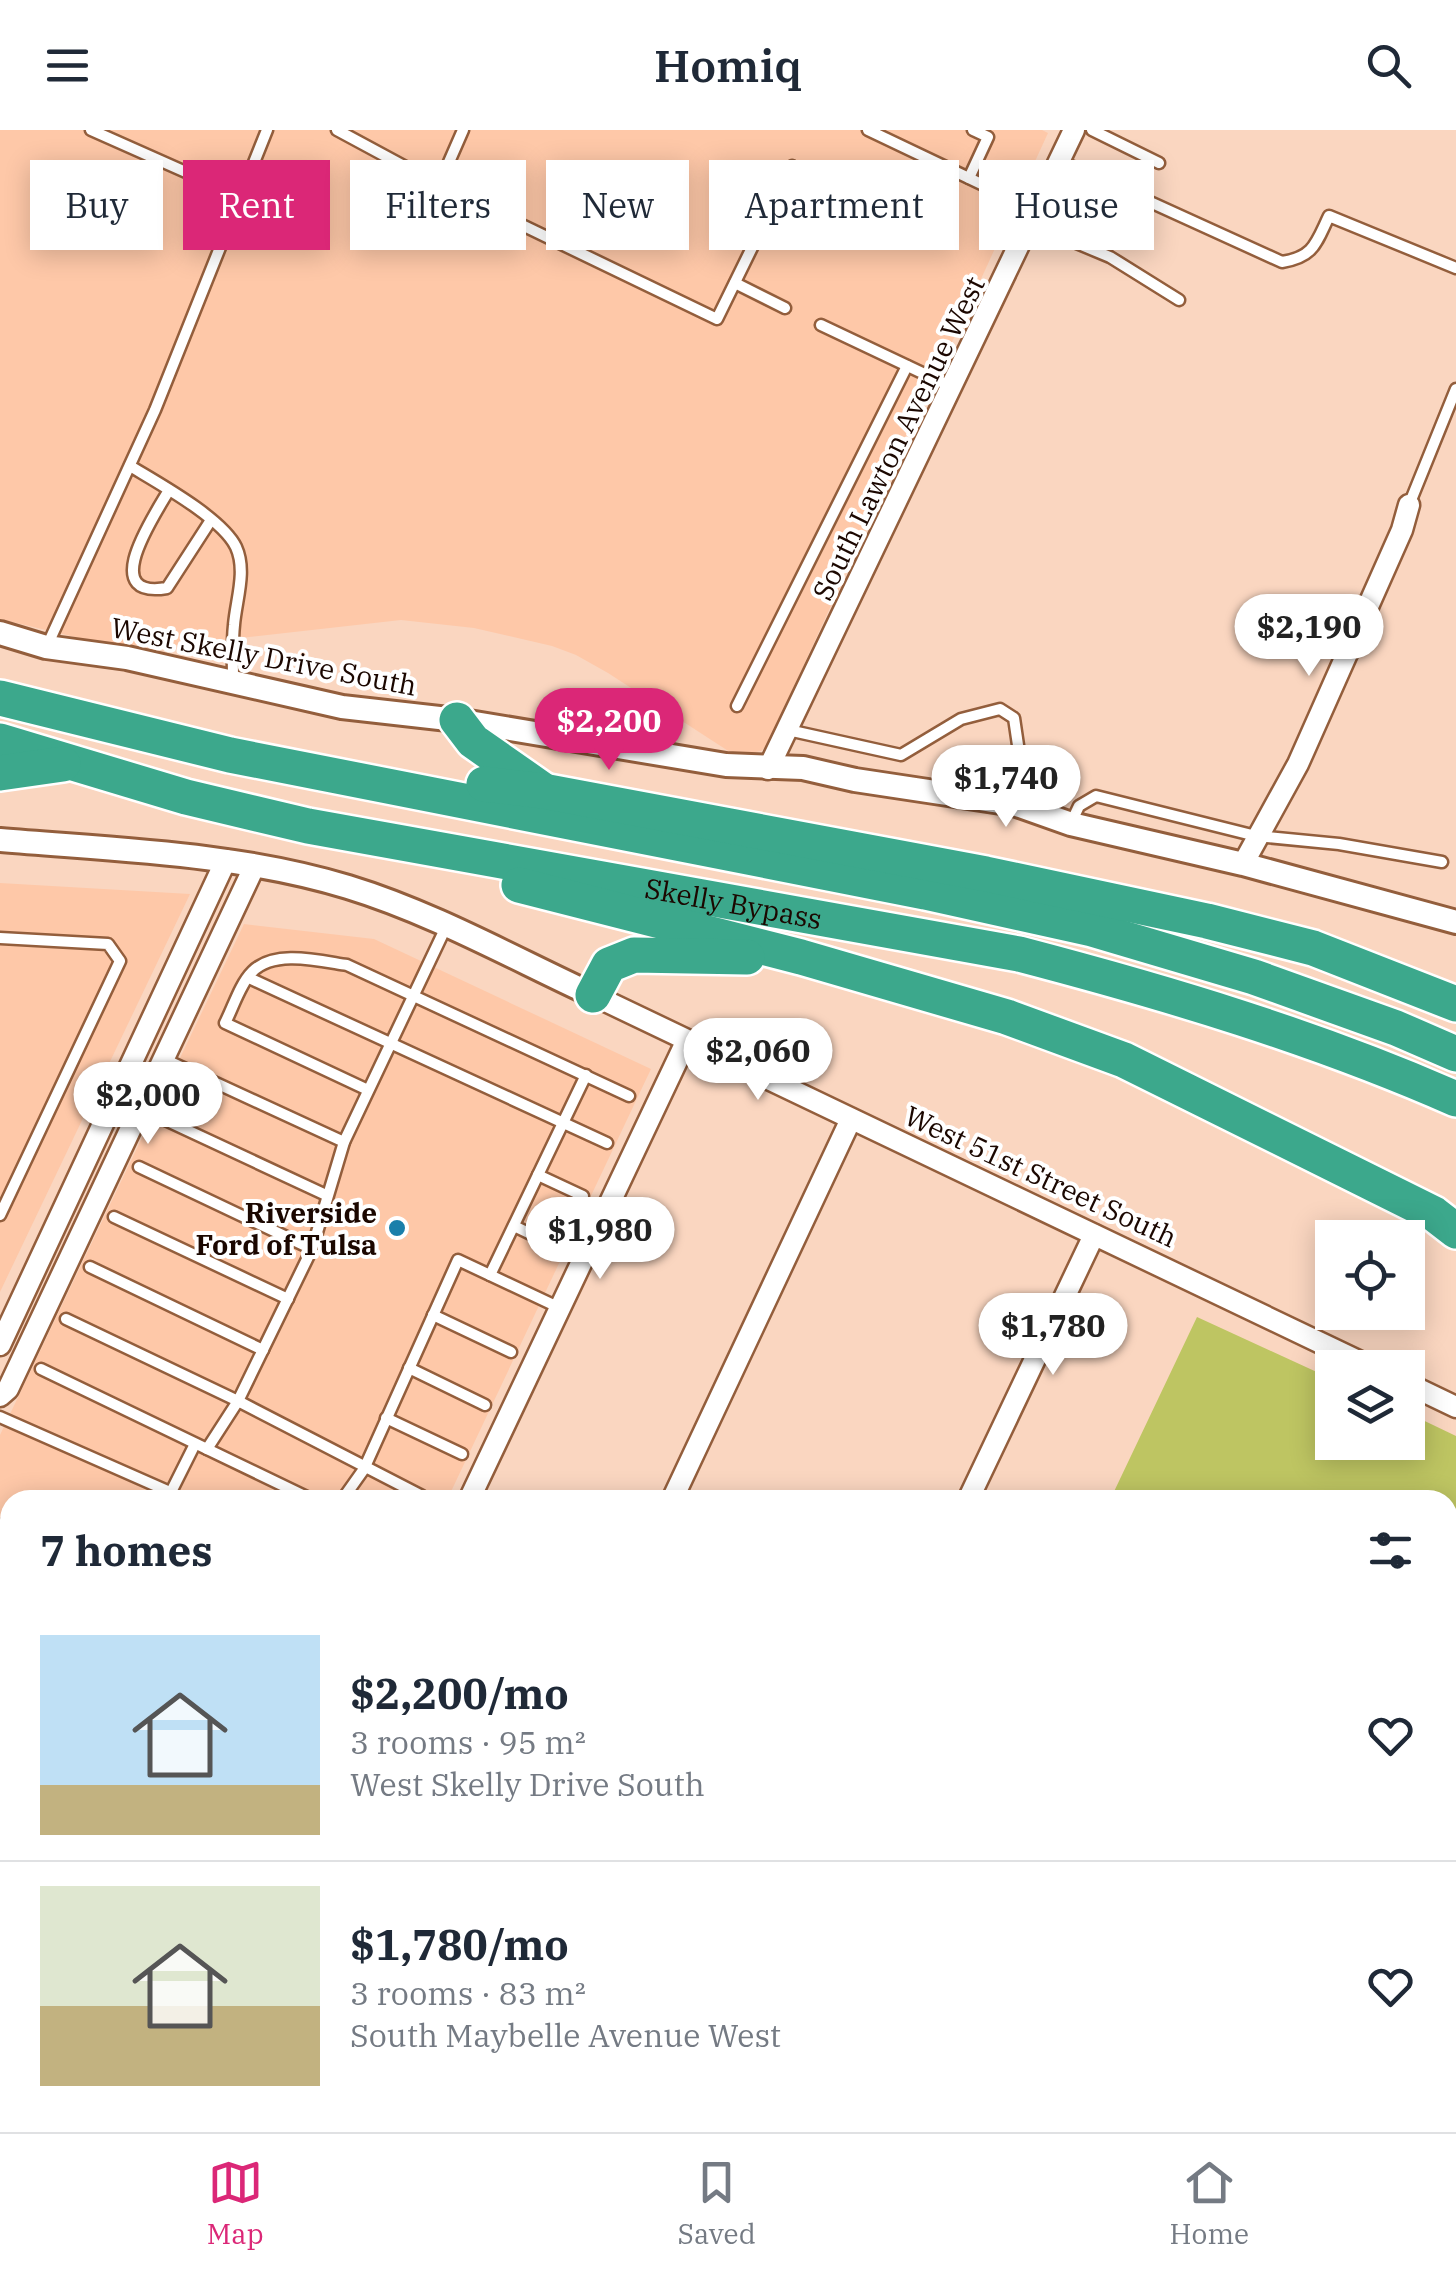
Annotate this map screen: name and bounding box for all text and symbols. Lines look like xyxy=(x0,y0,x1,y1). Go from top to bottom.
text: Homiq xyxy=(654,36,802,94)
icon: menu xyxy=(40,38,95,93)
icon: search xyxy=(1361,38,1416,93)
chip: Buy xyxy=(30,160,163,250)
chip: Rent xyxy=(183,160,330,250)
chip: Filters xyxy=(350,160,526,250)
chip: New xyxy=(546,160,689,250)
chip: Apartment xyxy=(709,160,959,250)
chip: House xyxy=(979,160,1154,250)
street label: South Lawton Avenue West xyxy=(803,270,993,606)
pin: $2,190 xyxy=(1228,594,1390,679)
text: $2,190 xyxy=(1257,605,1361,647)
street label: West Skelly Drive South xyxy=(108,608,420,704)
pin: $2,200 xyxy=(528,688,690,773)
text: $2,200 xyxy=(557,699,661,741)
pin: $1,740 xyxy=(925,745,1087,830)
text: $1,740 xyxy=(954,756,1058,798)
street label: Skelly Bypass xyxy=(642,869,825,937)
pin: $2,060 xyxy=(677,1018,839,1103)
text: $2,060 xyxy=(706,1029,810,1071)
pin: $2,000 xyxy=(67,1062,229,1147)
text: $2,000 xyxy=(96,1073,200,1115)
street label: West 51st Street South xyxy=(899,1097,1183,1255)
place label: Riverside Ford of Tulsa xyxy=(196,1194,377,1263)
pin: $1,980 xyxy=(519,1197,681,1282)
text: $1,980 xyxy=(548,1208,652,1250)
marker: Riverside Ford of Tulsa xyxy=(386,1217,408,1239)
map controls xyxy=(1315,1220,1425,1460)
button: locate xyxy=(1315,1220,1425,1330)
pin: $1,780 xyxy=(972,1293,1134,1378)
text: $1,780 xyxy=(1001,1304,1105,1346)
button: layers xyxy=(1315,1350,1425,1460)
text: 7 homes xyxy=(40,1523,213,1578)
icon: filters xyxy=(1363,1523,1418,1578)
text: $2,200/mo xyxy=(350,1666,569,1721)
icon: home xyxy=(120,1675,240,1795)
icon: heart xyxy=(1363,1708,1418,1763)
text: 3 rooms · 95 m² xyxy=(350,1721,586,1763)
text: West Skelly Drive South xyxy=(350,1763,705,1805)
text: $1,780/mo xyxy=(350,1917,569,1972)
icon: home xyxy=(120,1926,240,2046)
icon: heart xyxy=(1363,1959,1418,2014)
text: 3 rooms · 83 m² xyxy=(350,1972,586,2014)
text: South Maybelle Avenue West xyxy=(350,2014,781,2056)
tab: Map xyxy=(207,2155,264,2252)
tab: Saved xyxy=(677,2155,756,2252)
tab: Home xyxy=(1170,2155,1249,2252)

